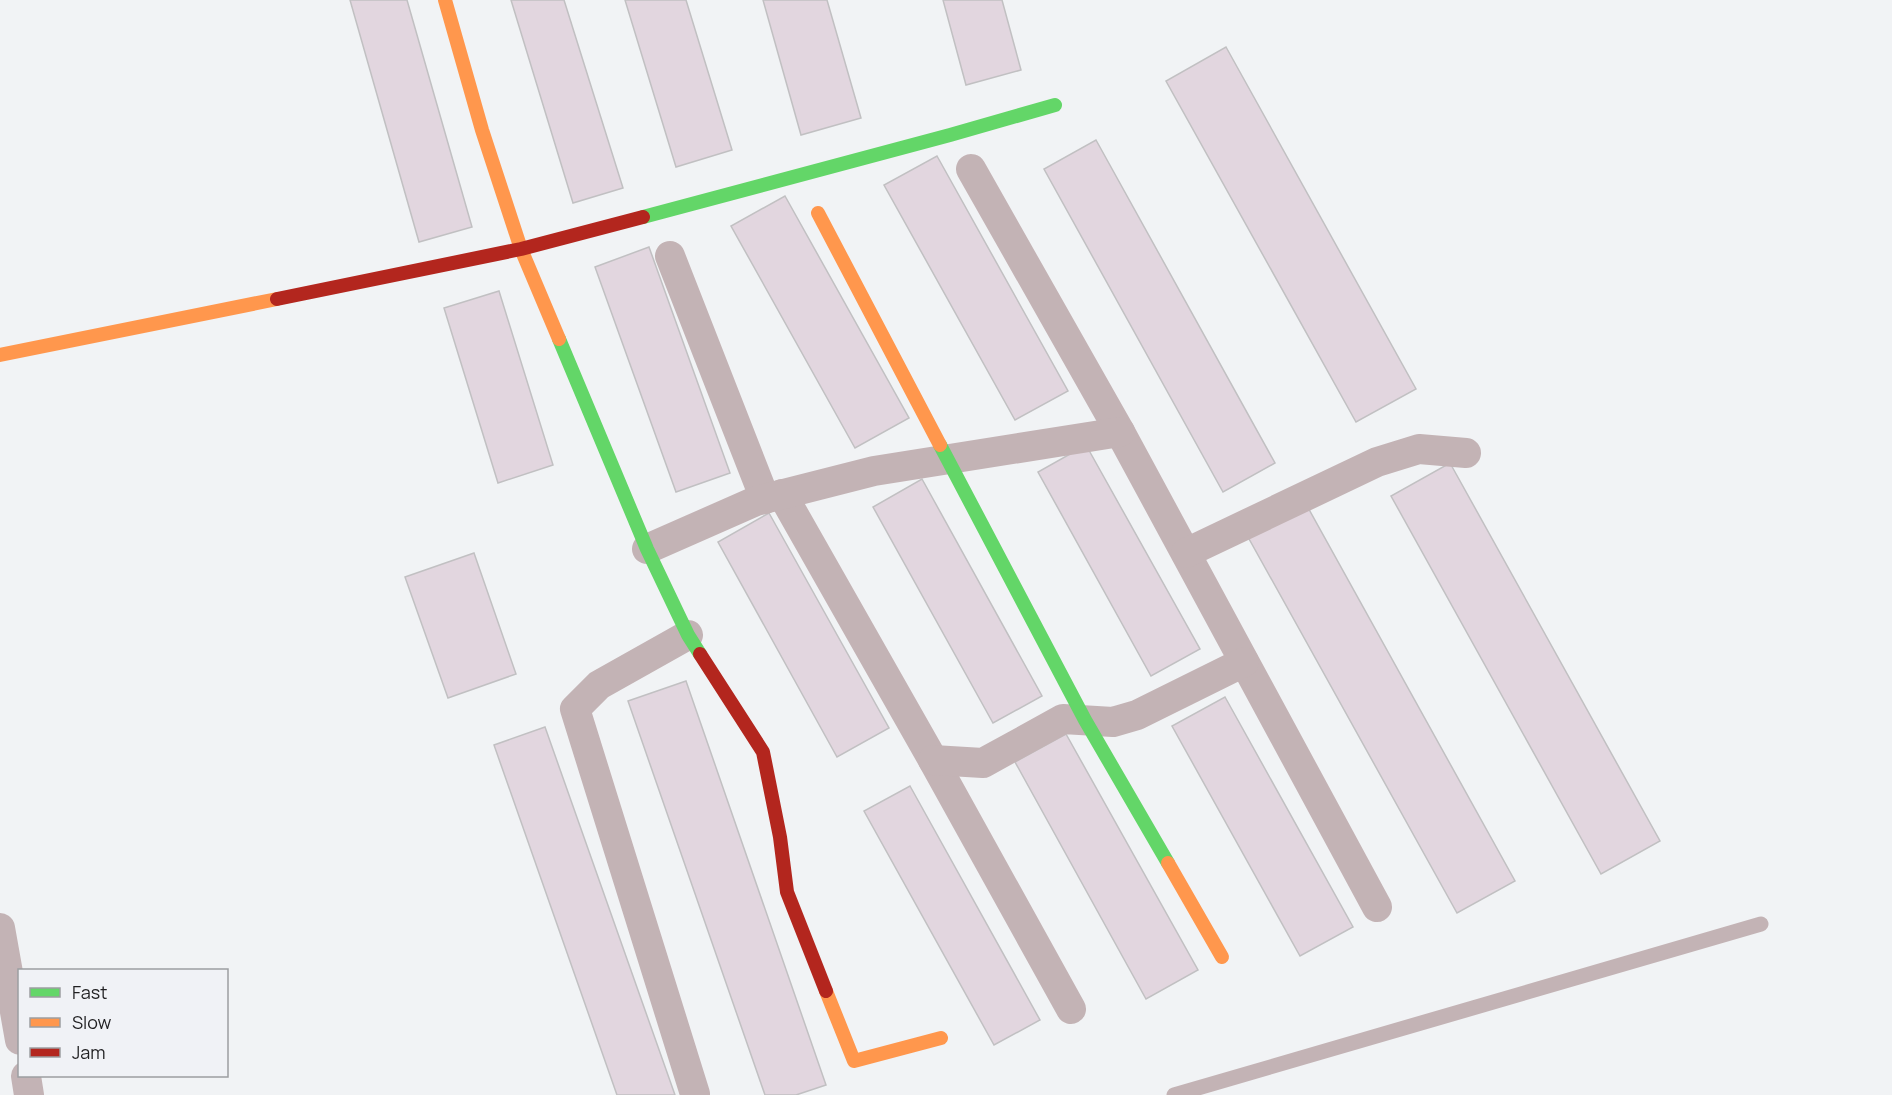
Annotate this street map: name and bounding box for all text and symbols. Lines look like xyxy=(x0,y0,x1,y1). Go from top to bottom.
legend xyxy=(18,969,228,1077)
text: Fast xyxy=(72,980,107,1004)
text: Slow xyxy=(72,1010,112,1034)
text: Jam xyxy=(72,1040,106,1064)

